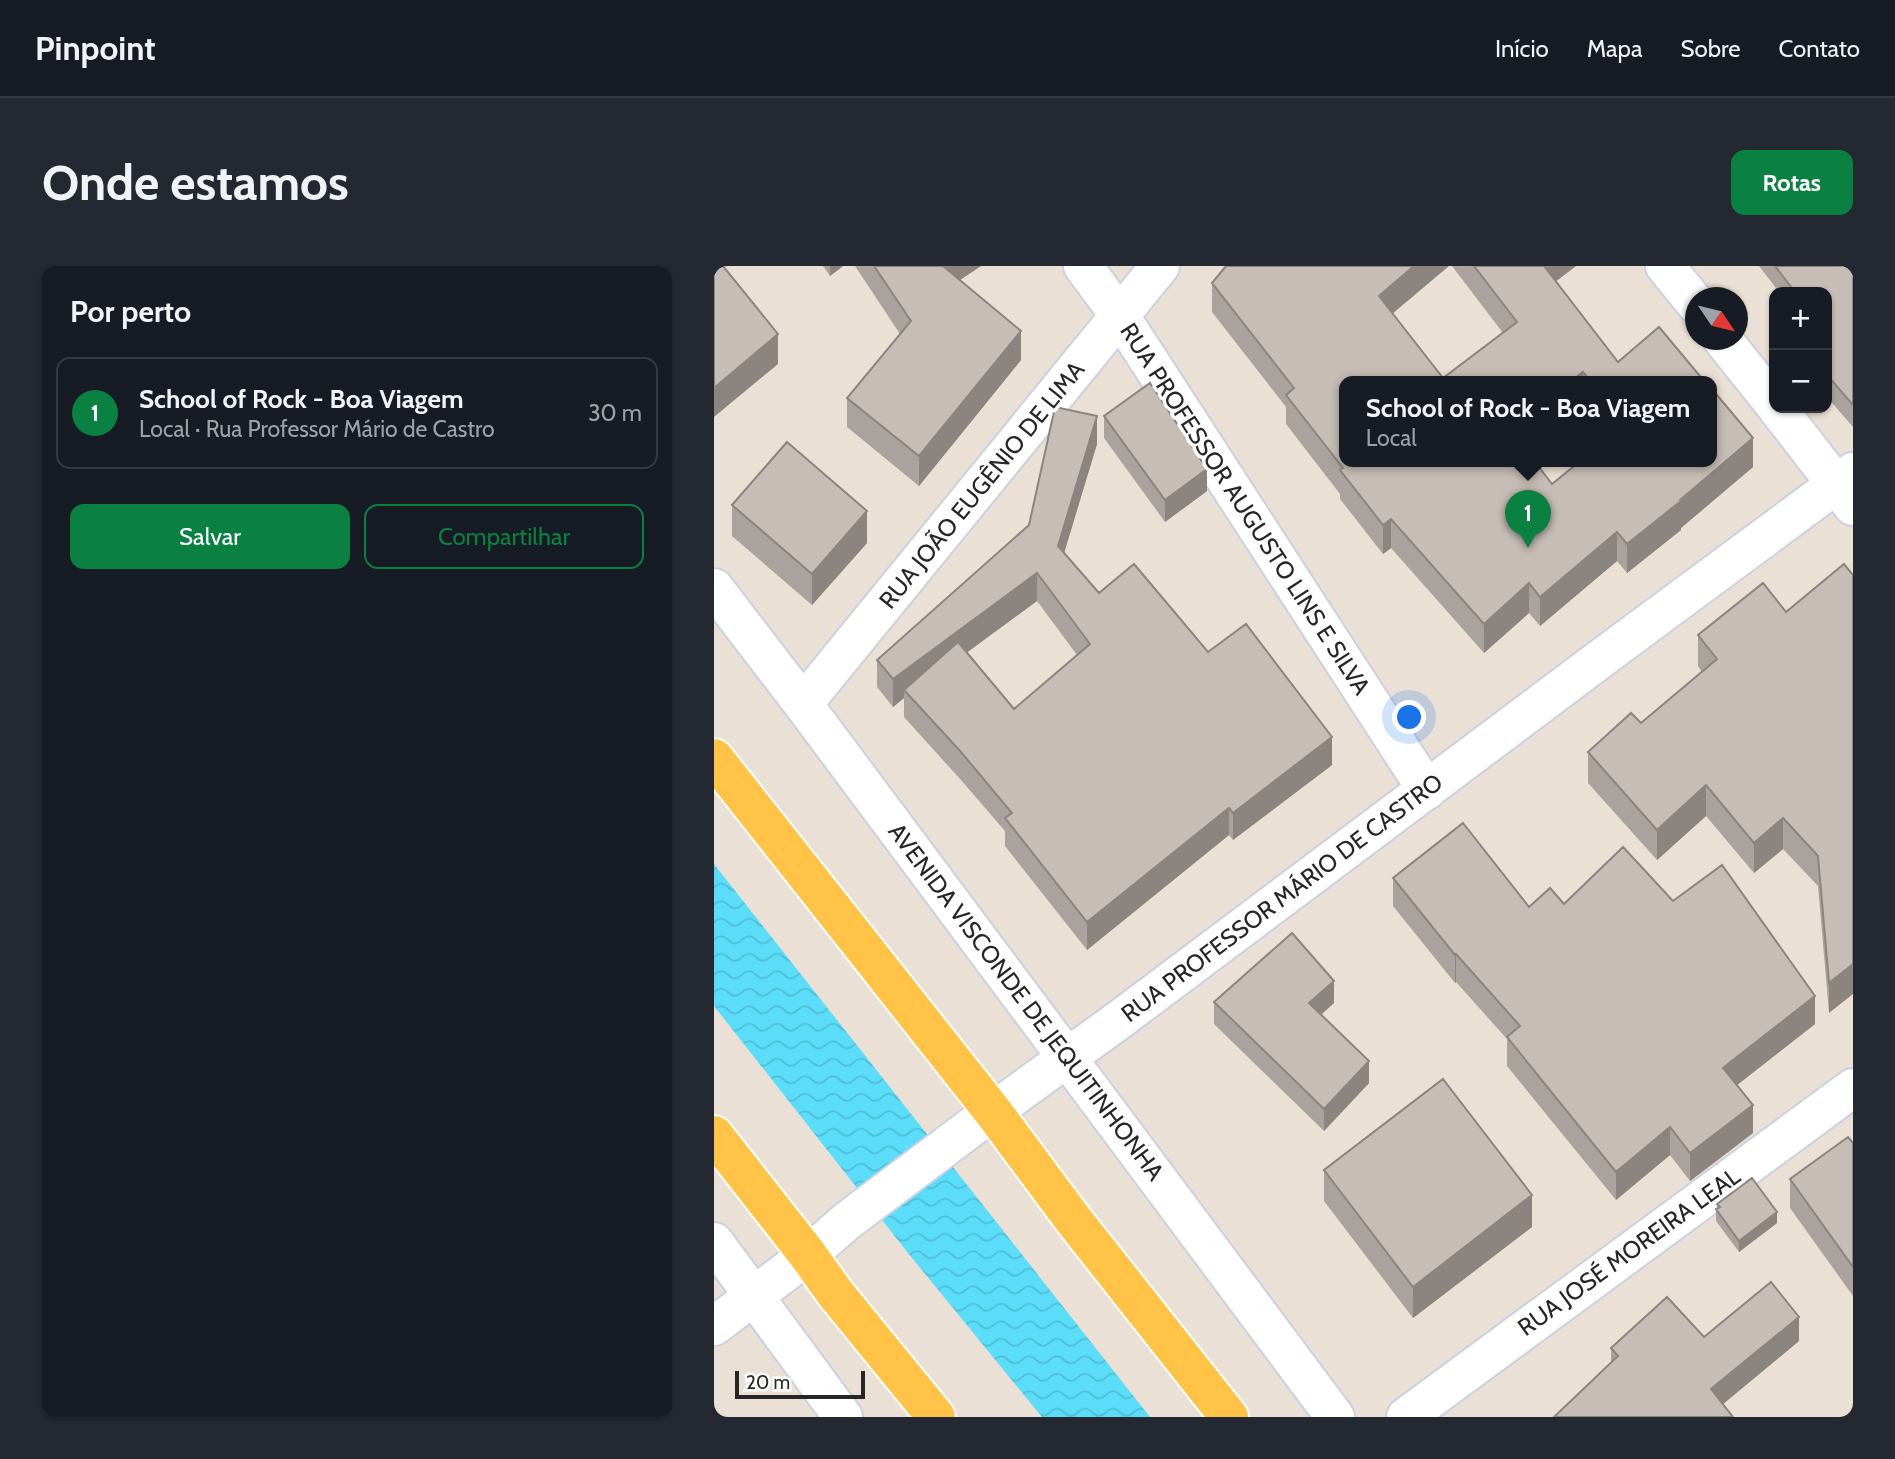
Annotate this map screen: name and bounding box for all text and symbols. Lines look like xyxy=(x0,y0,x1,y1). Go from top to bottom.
text: Pinpoint xyxy=(35,28,156,68)
text: Início xyxy=(1495,34,1549,63)
text: Mapa xyxy=(1587,34,1642,63)
text: Sobre xyxy=(1680,34,1741,63)
text: Contato xyxy=(1779,34,1860,63)
button: Rotas xyxy=(1731,150,1853,215)
text: Onde estamos xyxy=(42,153,349,212)
north arrow xyxy=(1685,287,1748,350)
map controls xyxy=(1769,287,1832,413)
button: + xyxy=(1769,287,1832,350)
text: Por perto xyxy=(70,293,191,330)
street label: RUA PROFESSOR AUGUSTO LINS E SILVA xyxy=(1114,318,1377,700)
button: − xyxy=(1769,350,1832,413)
street label: RUA JOÃO EUGÊNIO DE LIMA xyxy=(873,355,1091,614)
popup xyxy=(1339,376,1717,467)
text: School of Rock - Boa Viagem xyxy=(139,383,463,415)
text: School of Rock - Boa Viagem xyxy=(1366,392,1690,424)
text: 1 xyxy=(91,399,99,427)
text: 30 m xyxy=(588,399,642,427)
text: Local · Rua Professor Mário de Castro xyxy=(139,415,495,443)
text: Local xyxy=(1366,424,1417,452)
pin: 1 xyxy=(1505,490,1551,548)
button: Salvar xyxy=(70,504,350,569)
button: Compartilhar xyxy=(364,504,644,569)
your location xyxy=(1392,700,1426,734)
street label: RUA PROFESSOR MÁRIO DE CASTRO xyxy=(1115,767,1448,1028)
street label: AVENIDA VISCONDE DE JEQUITINHONHA xyxy=(882,817,1170,1186)
street label: RUA JOSÉ MOREIRA LEAL xyxy=(1512,1161,1745,1342)
scale bar xyxy=(735,1368,864,1400)
text: 20 m xyxy=(746,1371,790,1394)

